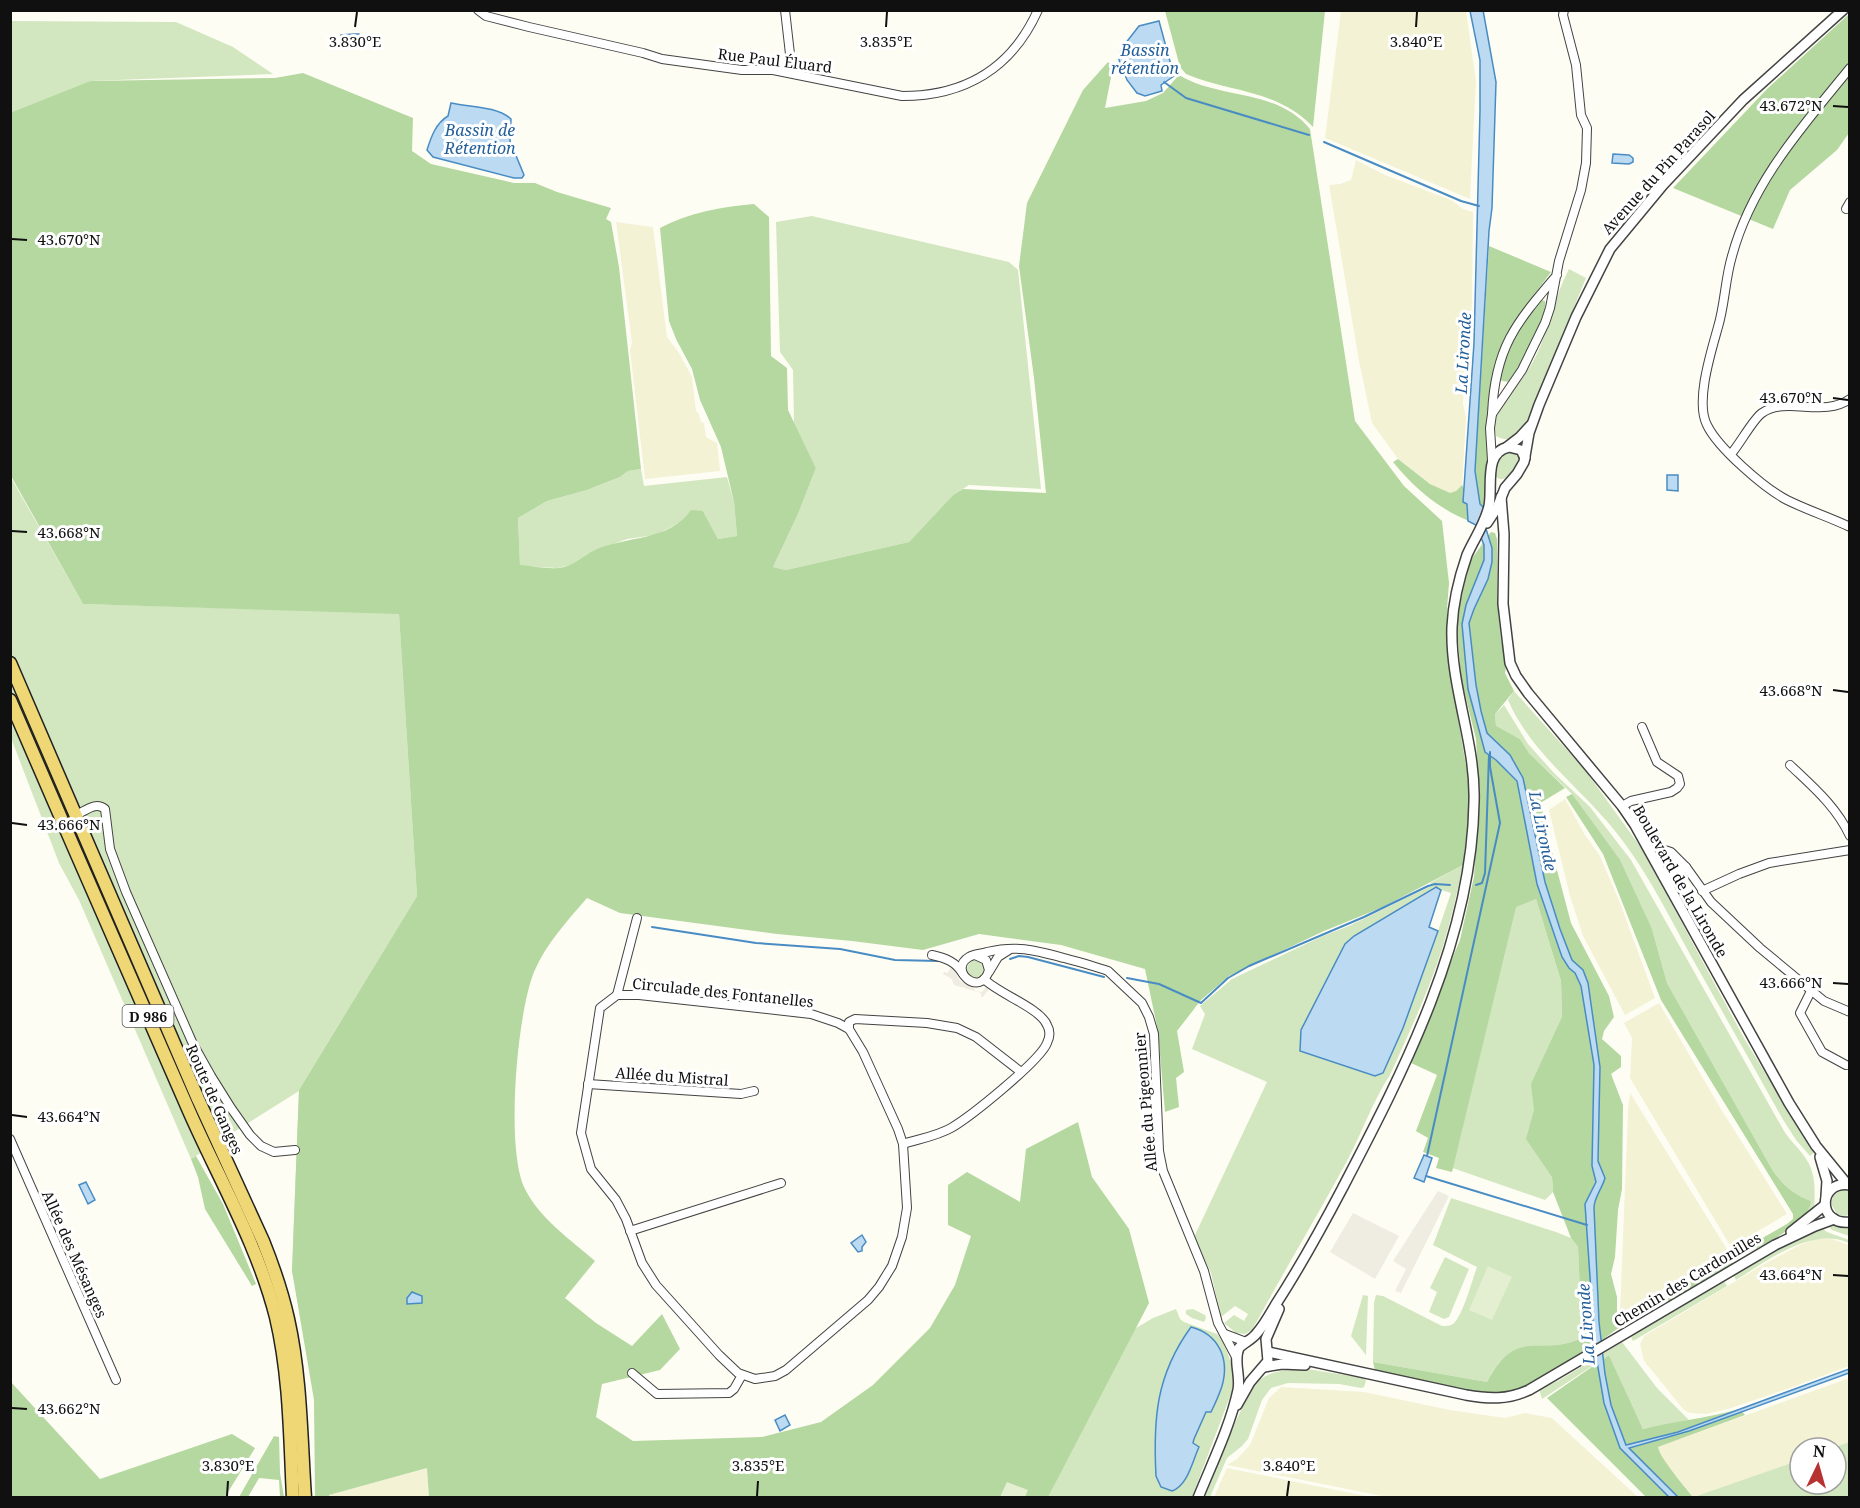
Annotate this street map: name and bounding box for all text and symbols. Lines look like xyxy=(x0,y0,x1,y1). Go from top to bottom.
text: 3.830°E xyxy=(329,31,381,51)
text: 3.835°E xyxy=(860,31,912,51)
text: 3.840°E xyxy=(1390,31,1442,51)
water label: Bassin rétention xyxy=(1111,39,1179,79)
street label: Rue Paul Éluard xyxy=(717,43,833,77)
text: 43.672°N xyxy=(1759,95,1823,115)
street label: Avenue du Pin Parasol xyxy=(1597,105,1719,238)
water label: Bassin de Rétention xyxy=(443,119,516,159)
text: 43.670°N xyxy=(37,229,101,249)
water label: La Lironde xyxy=(1450,312,1476,395)
text: 43.670°N xyxy=(1759,387,1823,407)
text: 43.668°N xyxy=(37,522,101,542)
text: 43.668°N xyxy=(1759,680,1823,700)
water label: La Lironde xyxy=(1524,788,1562,873)
street label: Boulevard de la Lironde xyxy=(1629,801,1733,961)
text: 43.666°N xyxy=(37,814,101,834)
text: 43.666°N xyxy=(1759,972,1823,992)
street label: Circulade des Fontanelles xyxy=(631,973,815,1011)
road number: D 986 xyxy=(122,1005,174,1027)
street label: Allée du Pigeonnier xyxy=(1129,1031,1161,1173)
street label: Route de Ganges xyxy=(182,1041,248,1157)
street label: Allée du Mistral xyxy=(615,1062,730,1090)
text: 43.664°N xyxy=(37,1106,101,1126)
street label: Allée des Mésanges xyxy=(38,1187,112,1321)
street label: Chemin des Cardonilles xyxy=(1610,1227,1765,1331)
text: 43.664°N xyxy=(1759,1264,1823,1284)
water label: La Lironde xyxy=(1572,1283,1600,1366)
text: 43.662°N xyxy=(37,1398,101,1418)
north arrow xyxy=(1788,1436,1848,1496)
text: N xyxy=(1812,1440,1827,1463)
text: 3.830°E xyxy=(202,1455,254,1475)
text: 3.835°E xyxy=(732,1455,784,1475)
text: 3.840°E xyxy=(1263,1455,1315,1475)

